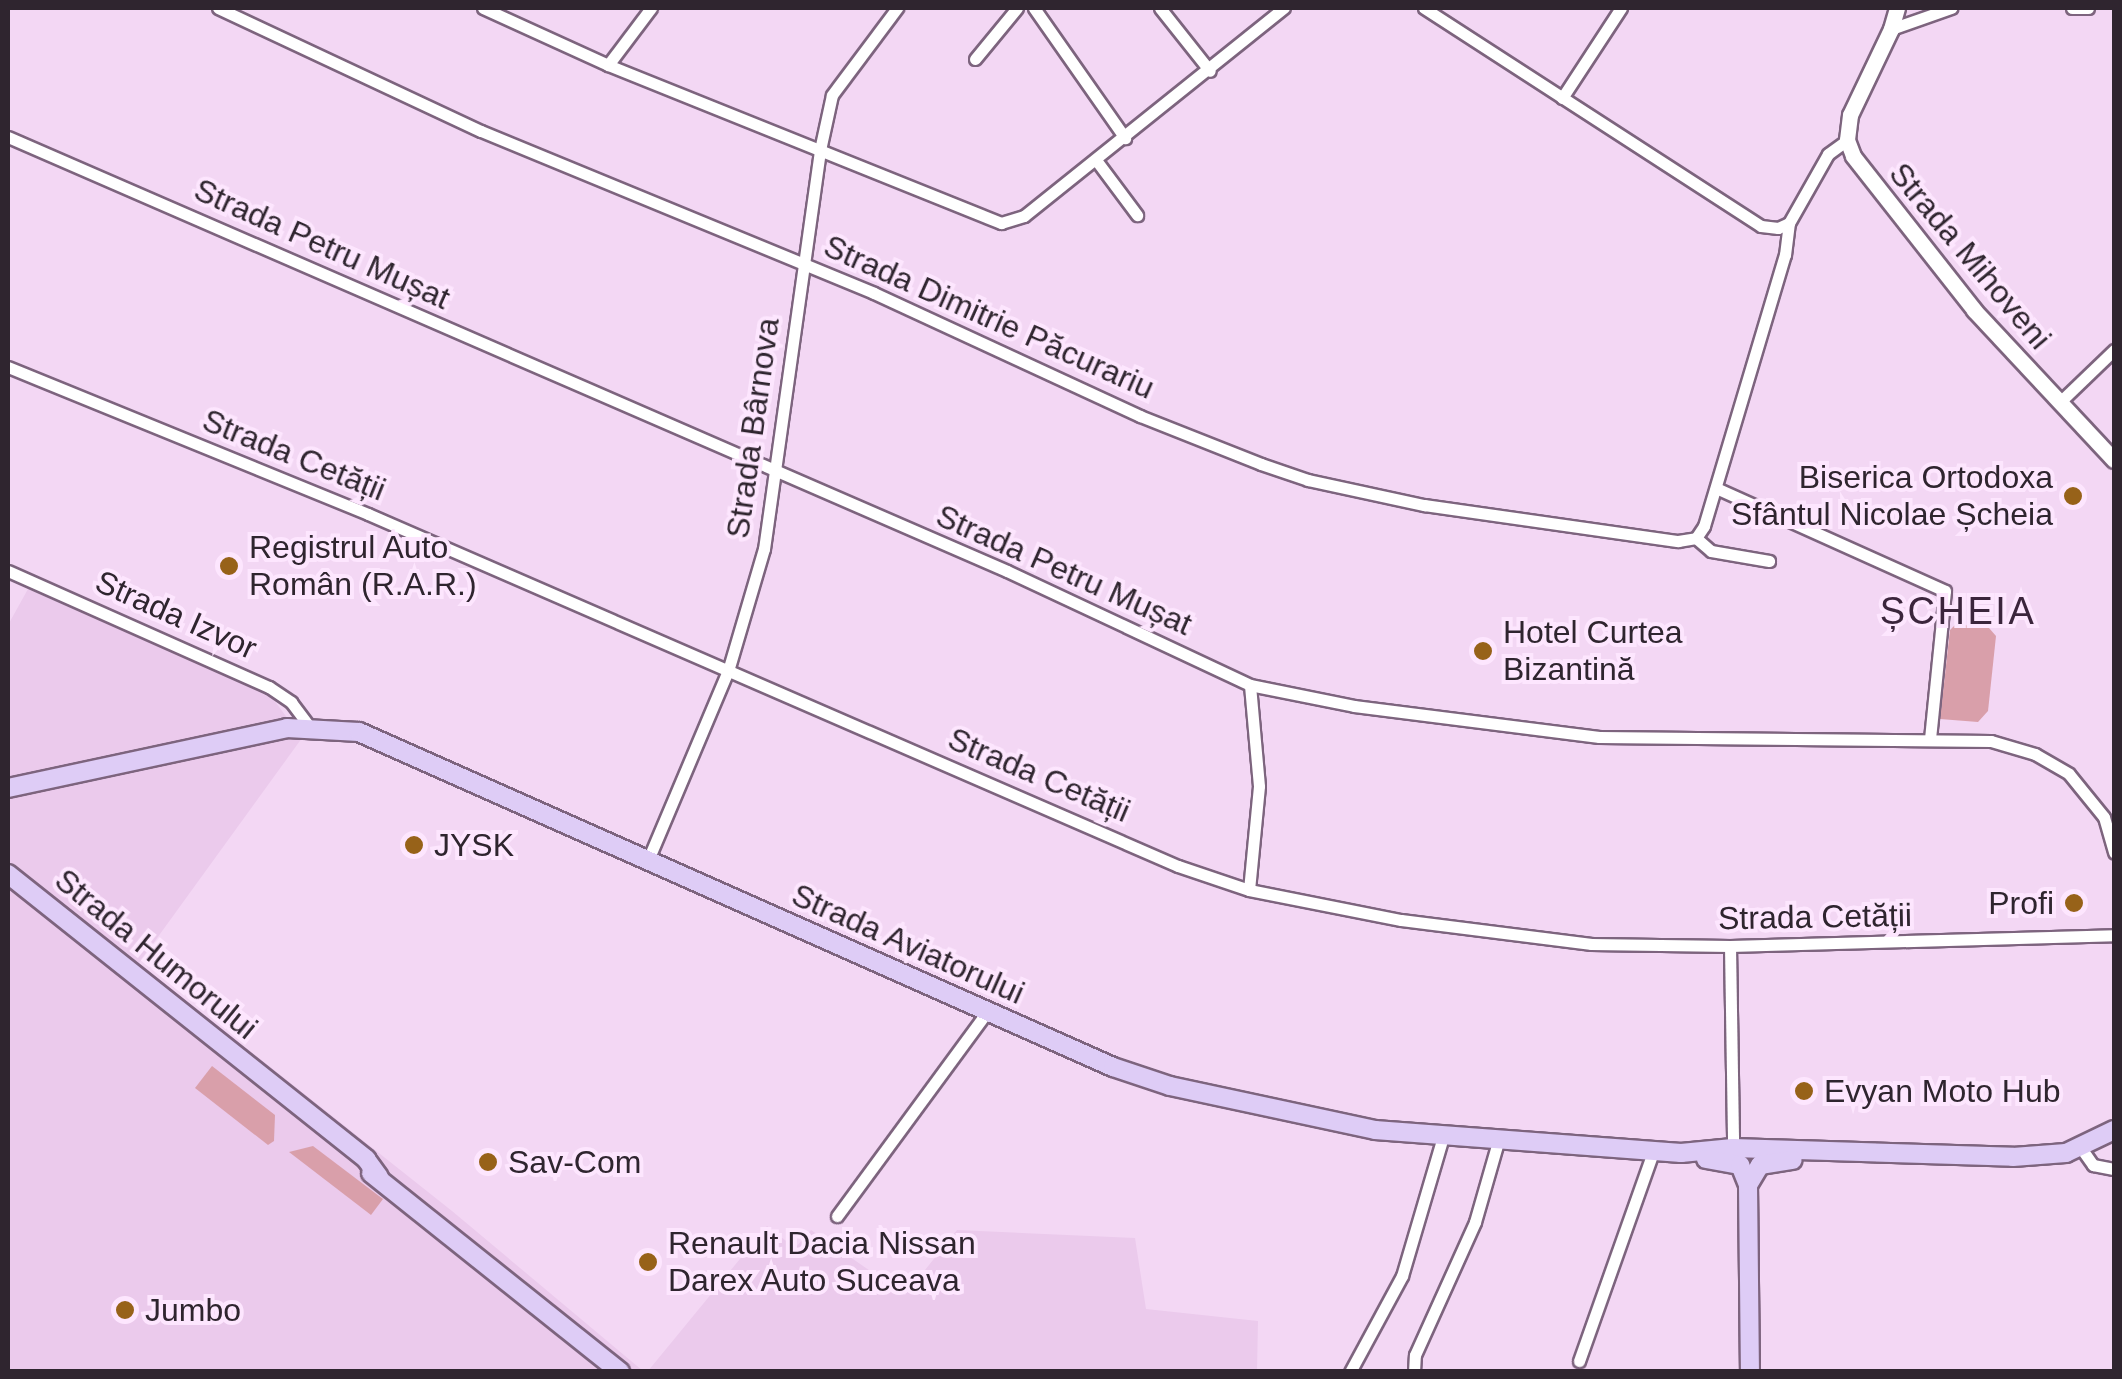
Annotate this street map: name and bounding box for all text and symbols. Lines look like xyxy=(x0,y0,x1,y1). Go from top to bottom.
street label: Strada Mihoveni xyxy=(1881,155,2059,357)
street label: Strada Petru Mușat xyxy=(188,170,456,318)
street label: Strada Dimitrie Păcurariu xyxy=(818,227,1160,407)
street label: Strada Bârnova xyxy=(719,315,787,541)
street label: Strada Cetății xyxy=(197,401,391,509)
place label: Biserica Ortodoxa Sfântul Nicolae Șcheia xyxy=(1731,459,2053,534)
marker: Biserica Ortodoxa Sfântul Nicolae Șcheia xyxy=(2062,485,2084,507)
street label: Strada Petru Mușat xyxy=(930,496,1198,644)
place label: Registrul Auto Român (R.A.R.) xyxy=(249,529,477,604)
marker: Registrul Auto Român (R.A.R.) xyxy=(218,555,240,577)
street label: Strada Izvor xyxy=(89,562,263,668)
district label: ȘCHEIA xyxy=(1880,589,2036,635)
place label: Hotel Curtea Bizantină xyxy=(1503,614,1683,689)
marker: Hotel Curtea Bizantină xyxy=(1472,640,1494,662)
street label: Strada Cetății xyxy=(942,719,1136,831)
place label: JYSK xyxy=(434,826,514,864)
marker: JYSK xyxy=(403,834,425,856)
street label: Strada Humorului xyxy=(47,861,265,1047)
street label: Strada Aviatorului xyxy=(785,875,1031,1013)
place label: Profi xyxy=(1988,884,2054,922)
marker: Profi xyxy=(2063,892,2085,914)
street label: Strada Cetății xyxy=(1718,896,1912,938)
place label: Evyan Moto Hub xyxy=(1824,1072,2061,1110)
marker: Evyan Moto Hub xyxy=(1793,1080,1815,1102)
place label: Sav-Com xyxy=(508,1143,641,1181)
marker: Sav-Com xyxy=(477,1151,499,1173)
place label: Renault Dacia Nissan Darex Auto Suceava xyxy=(668,1225,976,1300)
marker: Renault Dacia Nissan Darex Auto Suceava xyxy=(637,1251,659,1273)
place label: Jumbo xyxy=(145,1291,241,1329)
marker: Jumbo xyxy=(114,1299,136,1321)

